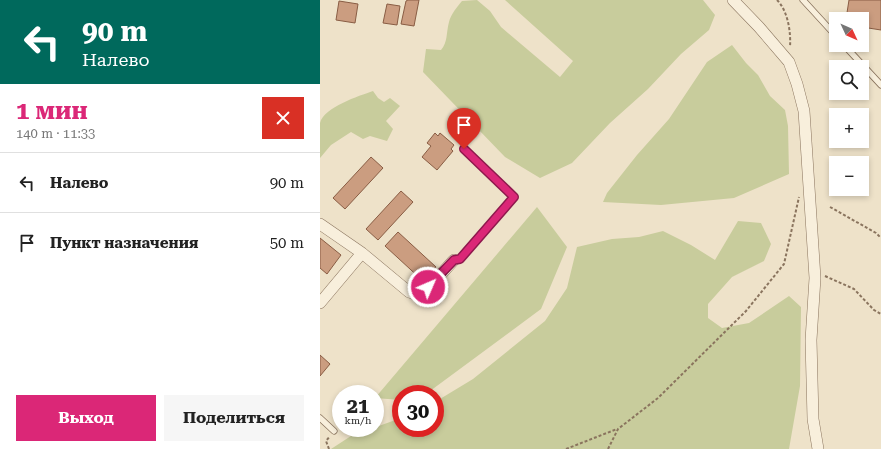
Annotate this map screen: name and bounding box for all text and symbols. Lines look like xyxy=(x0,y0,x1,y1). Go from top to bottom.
north arrow xyxy=(829,12,869,52)
map controls xyxy=(829,12,869,196)
text: 90 m xyxy=(82,15,147,48)
icon: left xyxy=(16,16,68,68)
text: Налево xyxy=(82,49,150,70)
button: search xyxy=(829,60,869,100)
text: 1 мин xyxy=(16,97,88,125)
button: close xyxy=(262,97,304,139)
pin xyxy=(447,108,481,149)
button: + xyxy=(829,108,869,148)
icon: arrive xyxy=(453,114,475,136)
text: 140 m · 11:33 xyxy=(16,126,95,141)
button: − xyxy=(829,156,869,196)
icon: left xyxy=(16,172,38,194)
text: Налево xyxy=(50,174,109,192)
text: 90 m xyxy=(270,174,304,192)
icon: arrive xyxy=(16,232,38,254)
text: Пункт назначения xyxy=(50,234,198,252)
text: 50 m xyxy=(270,234,304,252)
position arrow xyxy=(407,266,449,308)
speed limit sign: 30 xyxy=(392,385,444,437)
text: 21 xyxy=(347,394,369,418)
button: Выход xyxy=(16,395,156,441)
button: Поделиться xyxy=(164,395,304,441)
text: km/h xyxy=(345,415,371,426)

